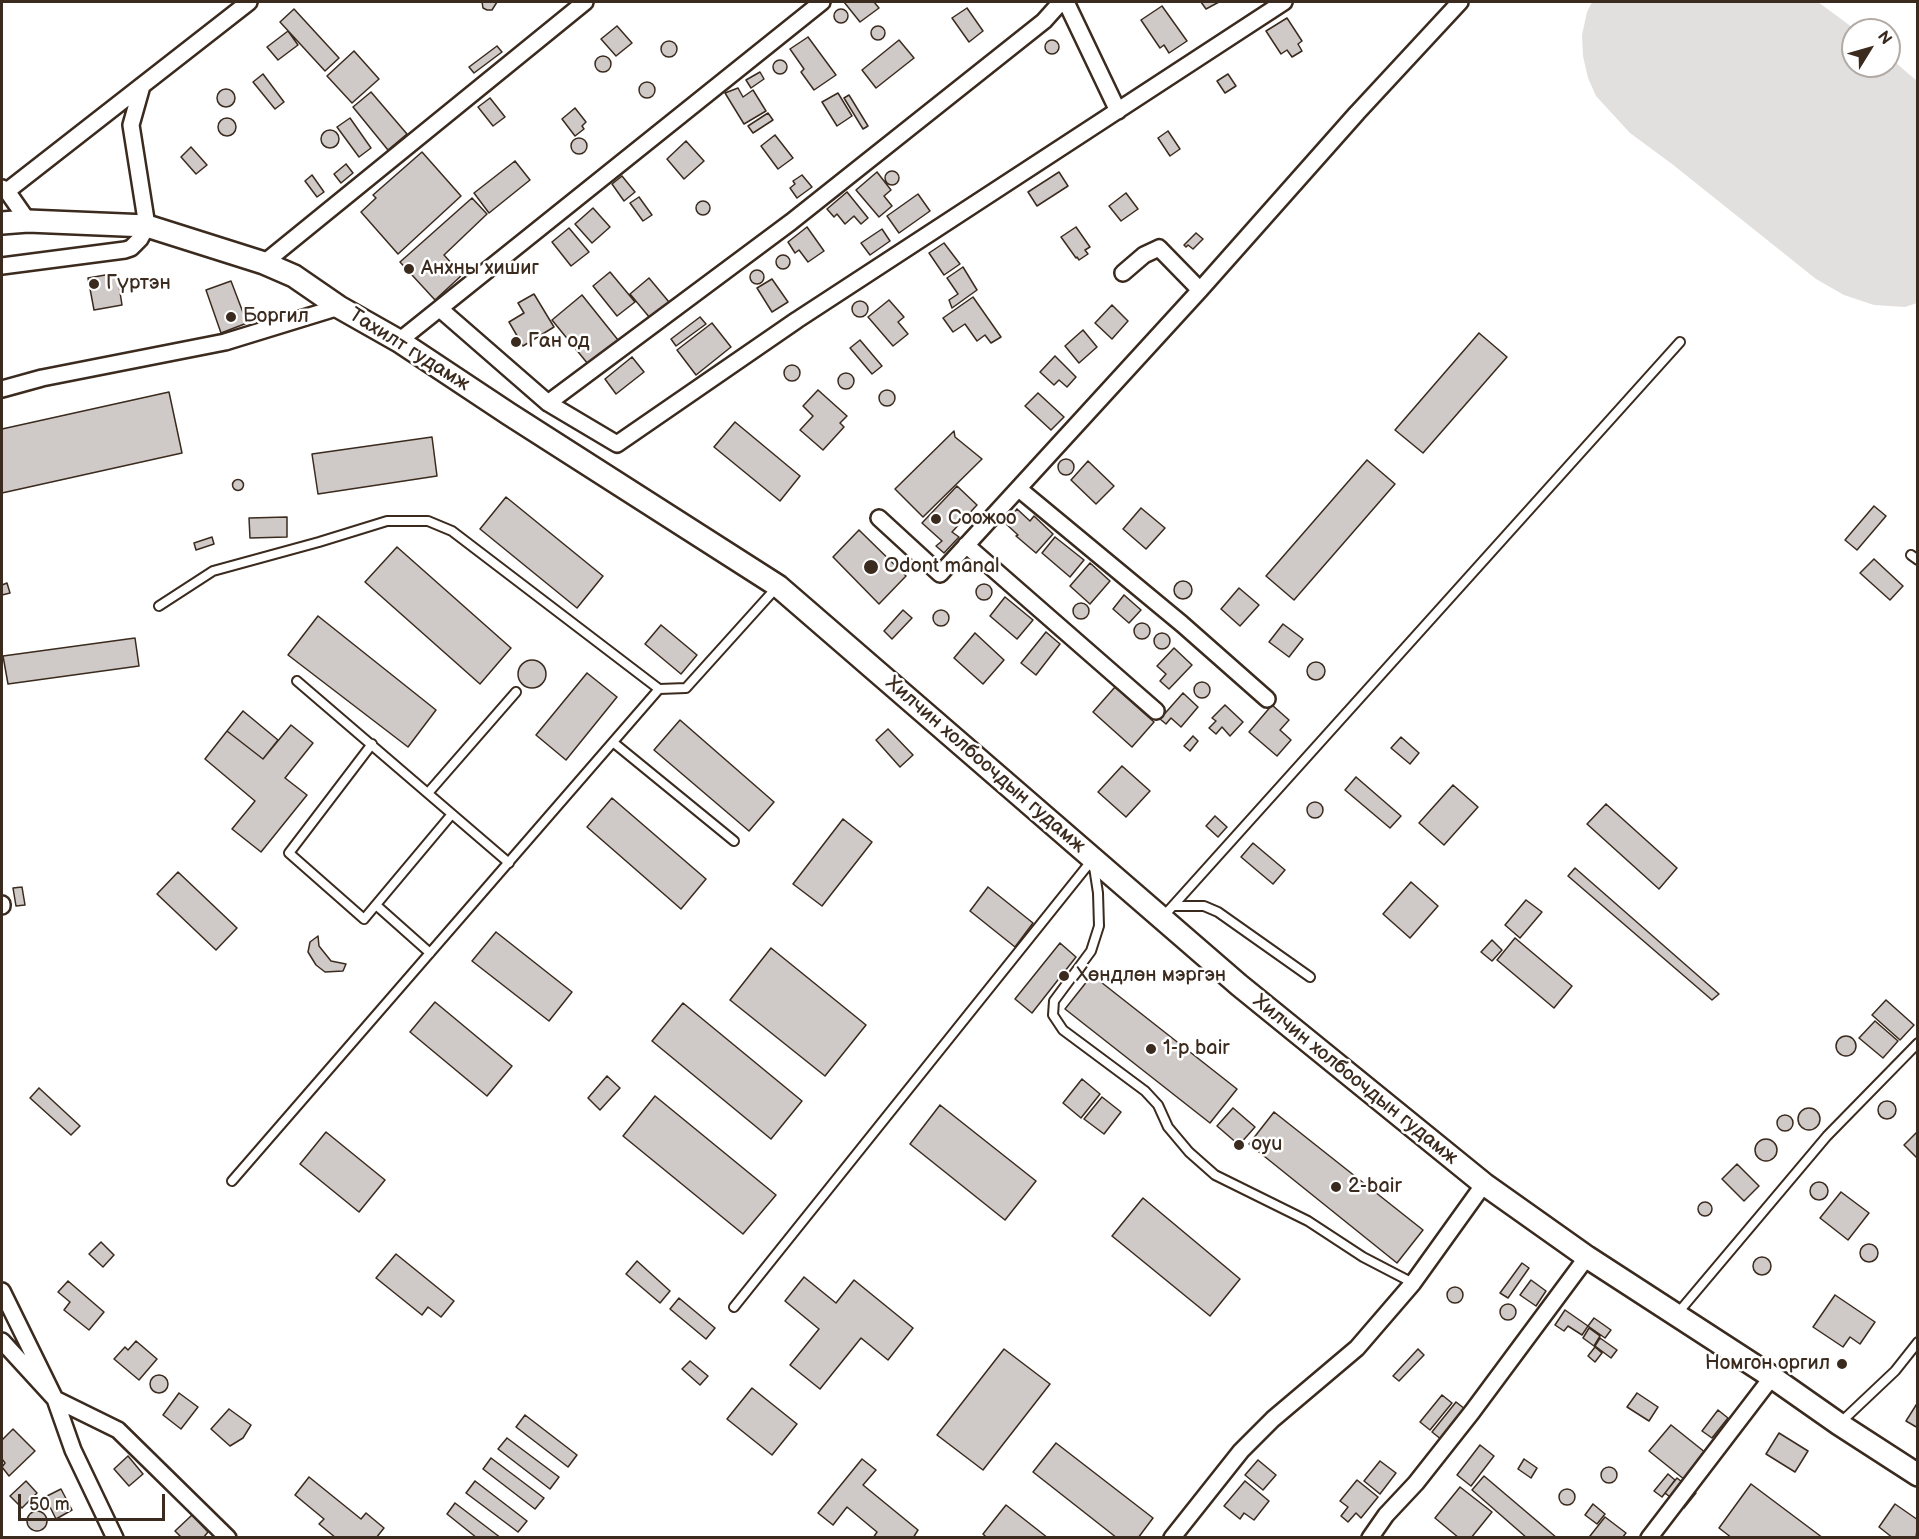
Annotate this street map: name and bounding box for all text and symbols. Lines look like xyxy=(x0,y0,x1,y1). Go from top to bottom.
north arrow xyxy=(1841,18,1901,78)
text: N xyxy=(1873,28,1895,49)
place label: Анхны хишиг xyxy=(421,257,539,281)
marker: Анхны хишиг xyxy=(402,262,416,276)
place label: Гүртэн xyxy=(106,272,171,296)
marker: Гүртэн xyxy=(87,277,101,291)
street label: Тахилт гудамж xyxy=(344,303,474,397)
place label: Боргил xyxy=(243,305,309,329)
marker: Боргил xyxy=(224,310,238,324)
place label: Ган од xyxy=(528,330,590,354)
marker: Ган од xyxy=(509,335,523,349)
place label: Соожоо xyxy=(948,507,1017,531)
marker: Соожоо xyxy=(929,512,943,526)
place label: Odont manal xyxy=(884,555,1000,579)
marker: Odont manal xyxy=(862,558,880,576)
street label: Хилчин холбоочдын гудамж xyxy=(880,672,1090,858)
place label: Хөндлөн мэргэн xyxy=(1076,964,1226,988)
marker: Хөндлөн мэргэн xyxy=(1057,969,1071,983)
street label: Хилчин холбоочдын гудамж xyxy=(1248,990,1462,1170)
place label: 1-p bair xyxy=(1163,1037,1230,1061)
marker: 1-p bair xyxy=(1144,1042,1158,1056)
place label: oyu xyxy=(1251,1133,1282,1157)
marker: oyu xyxy=(1232,1138,1246,1152)
place label: 2-bair xyxy=(1348,1175,1402,1199)
marker: 2-bair xyxy=(1329,1180,1343,1194)
place label: Номгон оргил xyxy=(1705,1352,1830,1376)
marker: Номгон оргил xyxy=(1835,1357,1849,1371)
scale bar xyxy=(21,1482,168,1520)
text: 50 m xyxy=(29,1494,70,1515)

